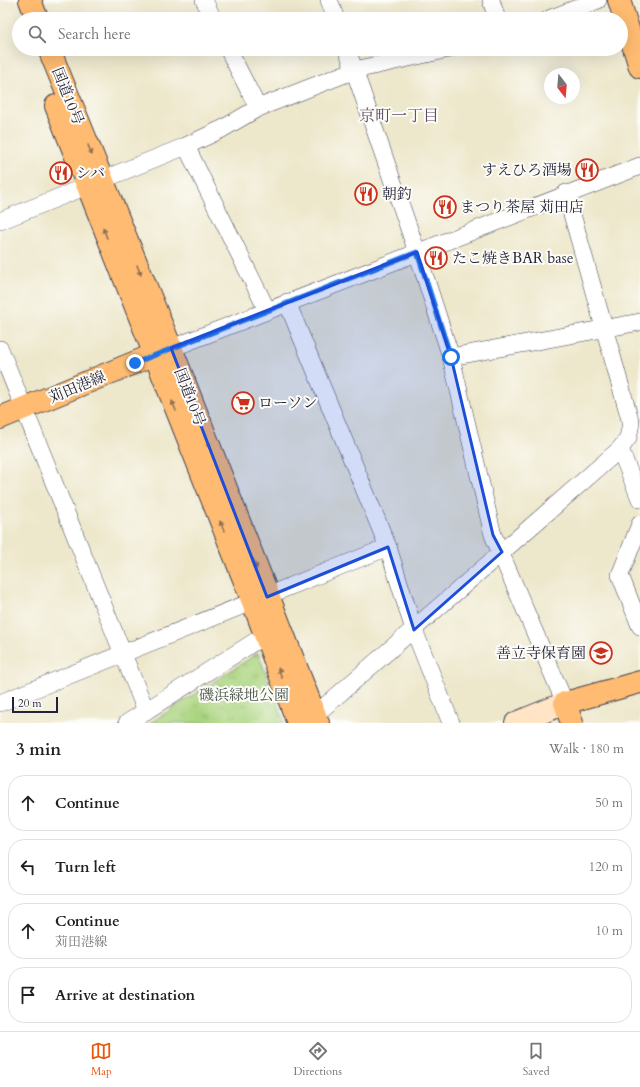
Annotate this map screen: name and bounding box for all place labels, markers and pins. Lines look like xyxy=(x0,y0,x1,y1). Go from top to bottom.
restaurant icon: すえひろ酒場 xyxy=(574,157,600,183)
restaurant icon: シバ xyxy=(48,160,74,186)
place label: すえひろ酒場 xyxy=(482,160,572,180)
place label: シバ xyxy=(76,163,105,183)
restaurant icon: 朝釣 xyxy=(353,181,379,207)
place label: 朝釣 xyxy=(382,184,412,204)
restaurant icon: まつり茶屋 苅田店 xyxy=(432,194,458,220)
place label: まつり茶屋 苅田店 xyxy=(460,197,584,217)
restaurant icon: たこ焼きBAR base xyxy=(423,245,449,271)
place label: たこ焼きBAR base xyxy=(452,248,574,268)
supermarket icon: ローソン xyxy=(230,390,256,416)
place label: ローソン xyxy=(258,393,317,413)
school or university icon: 善立寺保育園 xyxy=(588,640,614,666)
place label: 善立寺保育園 xyxy=(496,643,586,663)

